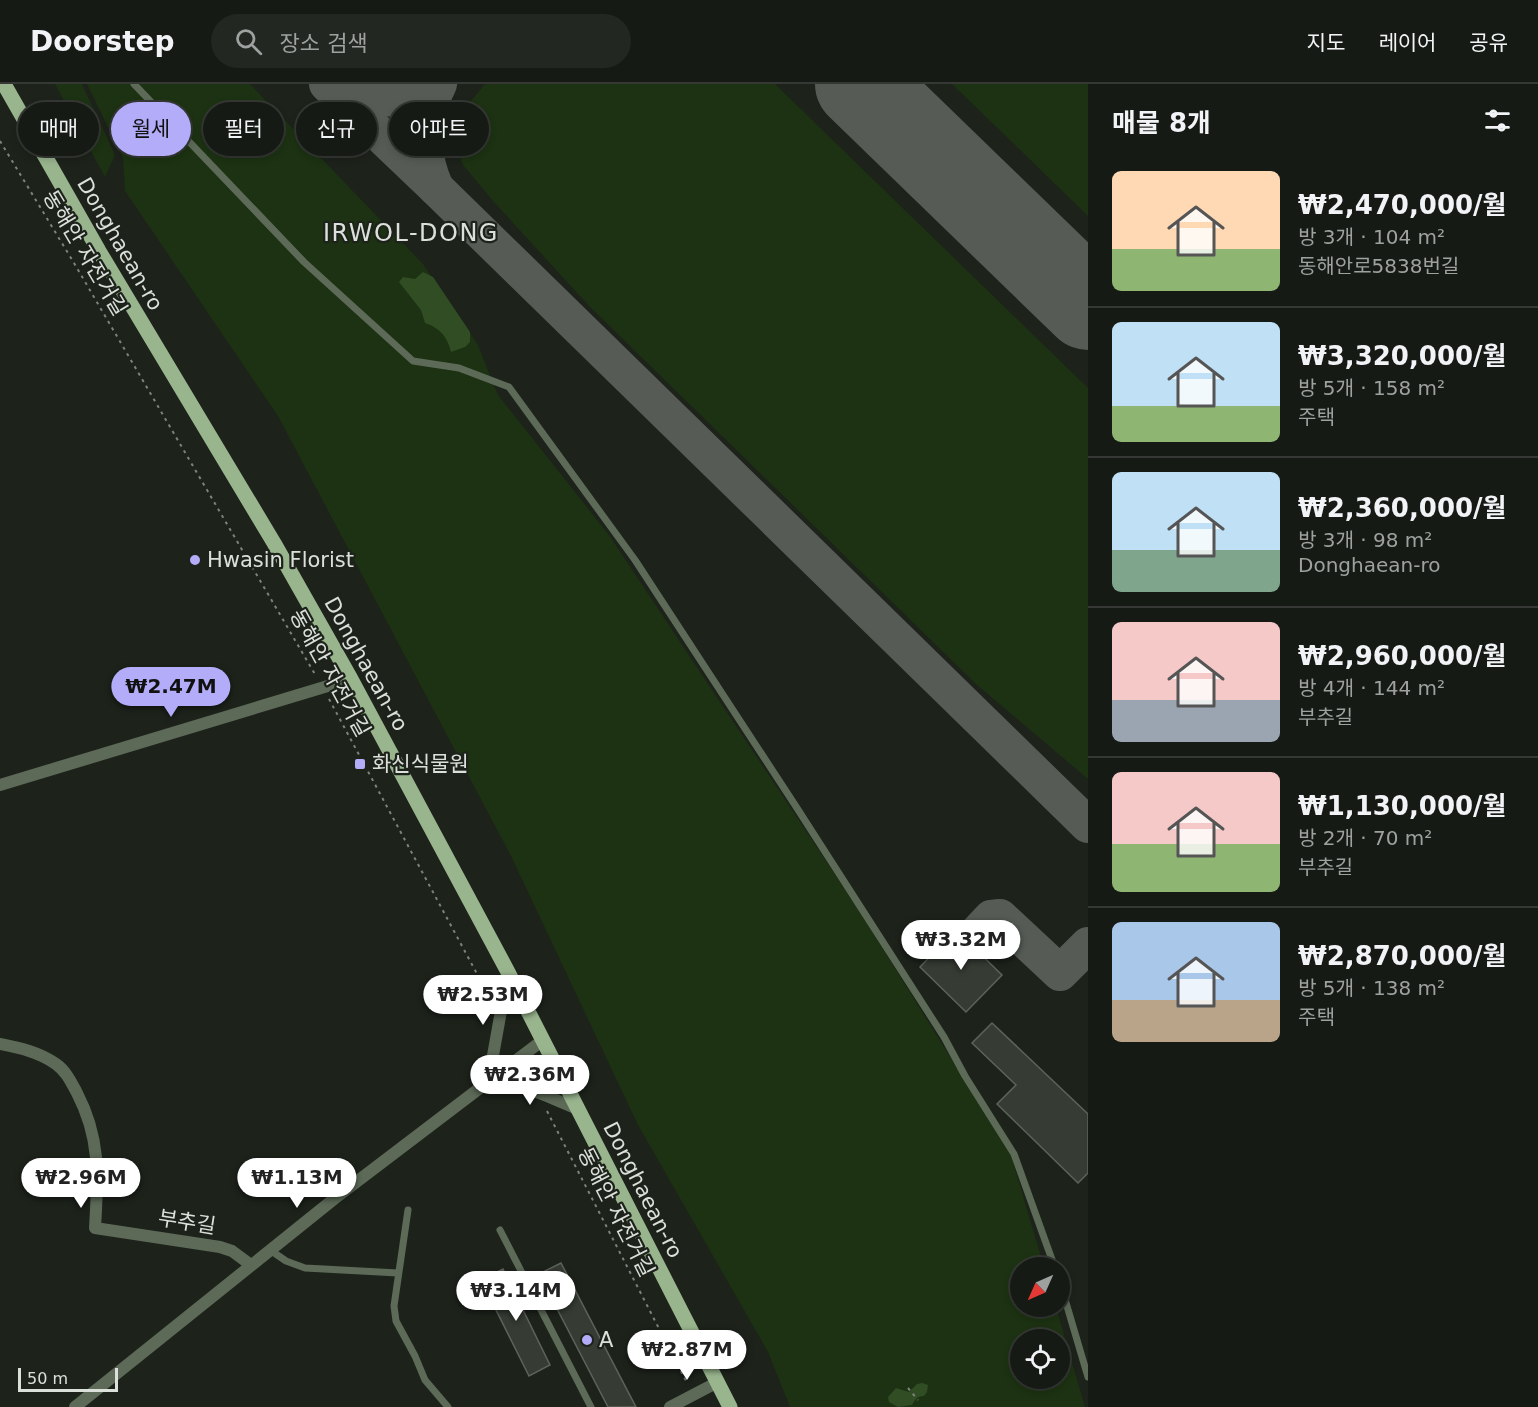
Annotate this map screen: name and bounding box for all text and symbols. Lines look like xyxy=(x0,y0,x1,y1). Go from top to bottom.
search box xyxy=(211,14,631,68)
text: Doorstep xyxy=(30,25,175,58)
icon: search xyxy=(232,25,265,58)
text: 장소 검색 xyxy=(280,31,368,56)
text: 지도 xyxy=(1307,31,1345,55)
text: 레이어 xyxy=(1378,31,1436,55)
text: 공유 xyxy=(1469,31,1508,55)
chip: 매매 xyxy=(18,102,99,156)
chip: 월세 xyxy=(111,102,191,156)
chip: 필터 xyxy=(203,102,284,156)
chip: 신규 xyxy=(296,102,377,156)
chip: 아파트 xyxy=(389,102,489,156)
icon: filters xyxy=(1481,104,1514,137)
text: 매물 8개 xyxy=(1112,108,1211,138)
street label: Donghaean-ro xyxy=(72,173,168,315)
street label: 동해안 자전거길 xyxy=(38,186,132,320)
text: ₩2,470,000/월 xyxy=(1298,190,1507,220)
icon: home xyxy=(1160,195,1232,267)
district label: IRWOL-DONG xyxy=(323,219,499,247)
text: 방 3개 · 104 m² xyxy=(1298,225,1445,249)
text: 동해안로5838번길 xyxy=(1298,254,1459,278)
text: ₩3,320,000/월 xyxy=(1298,341,1507,371)
icon: home xyxy=(1160,346,1232,418)
text: 방 5개 · 158 m² xyxy=(1298,376,1445,400)
text: 주택 xyxy=(1298,405,1335,429)
text: ₩2,360,000/월 xyxy=(1298,493,1507,523)
icon: home xyxy=(1160,496,1232,568)
text: 방 3개 · 98 m² xyxy=(1298,528,1432,552)
place label: Hwasin Florist xyxy=(207,548,354,572)
marker: Hwasin Florist xyxy=(188,553,202,567)
text: Donghaean-ro xyxy=(1298,553,1440,577)
street label: Donghaean-ro xyxy=(319,593,413,735)
street label: 동해안 자전거길 xyxy=(285,605,375,741)
text: ₩2,960,000/월 xyxy=(1298,641,1507,671)
icon: home xyxy=(1160,646,1232,718)
pin: ₩2.47M xyxy=(122,667,220,718)
text: ₩2.47M xyxy=(125,674,217,698)
text: 방 4개 · 144 m² xyxy=(1298,676,1445,700)
text: 부추길 xyxy=(1298,705,1353,729)
place label: 화신식물원 xyxy=(372,752,469,776)
marker: 화신식물원 xyxy=(353,757,367,771)
text: ₩1,130,000/월 xyxy=(1298,791,1507,821)
icon: home xyxy=(1160,796,1232,868)
text: 방 2개 · 70 m² xyxy=(1298,826,1432,850)
text: 부추길 xyxy=(1298,855,1353,879)
pin: ₩3.32M xyxy=(912,920,1010,971)
text: ₩3.32M xyxy=(915,927,1007,951)
text: ₩2,870,000/월 xyxy=(1298,941,1507,971)
icon: home xyxy=(1160,946,1232,1018)
pin: ₩2.53M xyxy=(434,975,532,1026)
text: 방 5개 · 138 m² xyxy=(1298,976,1445,1000)
text: ₩2.53M xyxy=(437,982,529,1006)
text: 주택 xyxy=(1298,1005,1335,1029)
pin: ₩2.36M xyxy=(481,1055,579,1106)
text: ₩2.36M xyxy=(484,1062,576,1086)
street label: Donghaean-ro xyxy=(598,1118,688,1262)
street label: 동해안 자전거길 xyxy=(573,1143,659,1281)
pin: ₩2.96M xyxy=(32,1158,130,1209)
pin: ₩1.13M xyxy=(248,1158,346,1209)
text: ₩2.96M xyxy=(35,1165,127,1189)
text: ₩1.13M xyxy=(251,1165,343,1189)
street label: 부추길 xyxy=(156,1206,218,1238)
north arrow xyxy=(1010,1257,1070,1317)
map controls xyxy=(1010,1257,1070,1389)
pin: ₩3.14M xyxy=(467,1271,565,1322)
text: ₩3.14M xyxy=(470,1278,562,1302)
place label: A xyxy=(599,1328,614,1352)
button: locate xyxy=(1010,1329,1070,1389)
pin: ₩2.87M xyxy=(638,1330,736,1381)
marker: A xyxy=(580,1333,594,1347)
text: ₩2.87M xyxy=(641,1337,733,1361)
scale bar xyxy=(18,1365,118,1392)
text: 50 m xyxy=(27,1369,68,1388)

